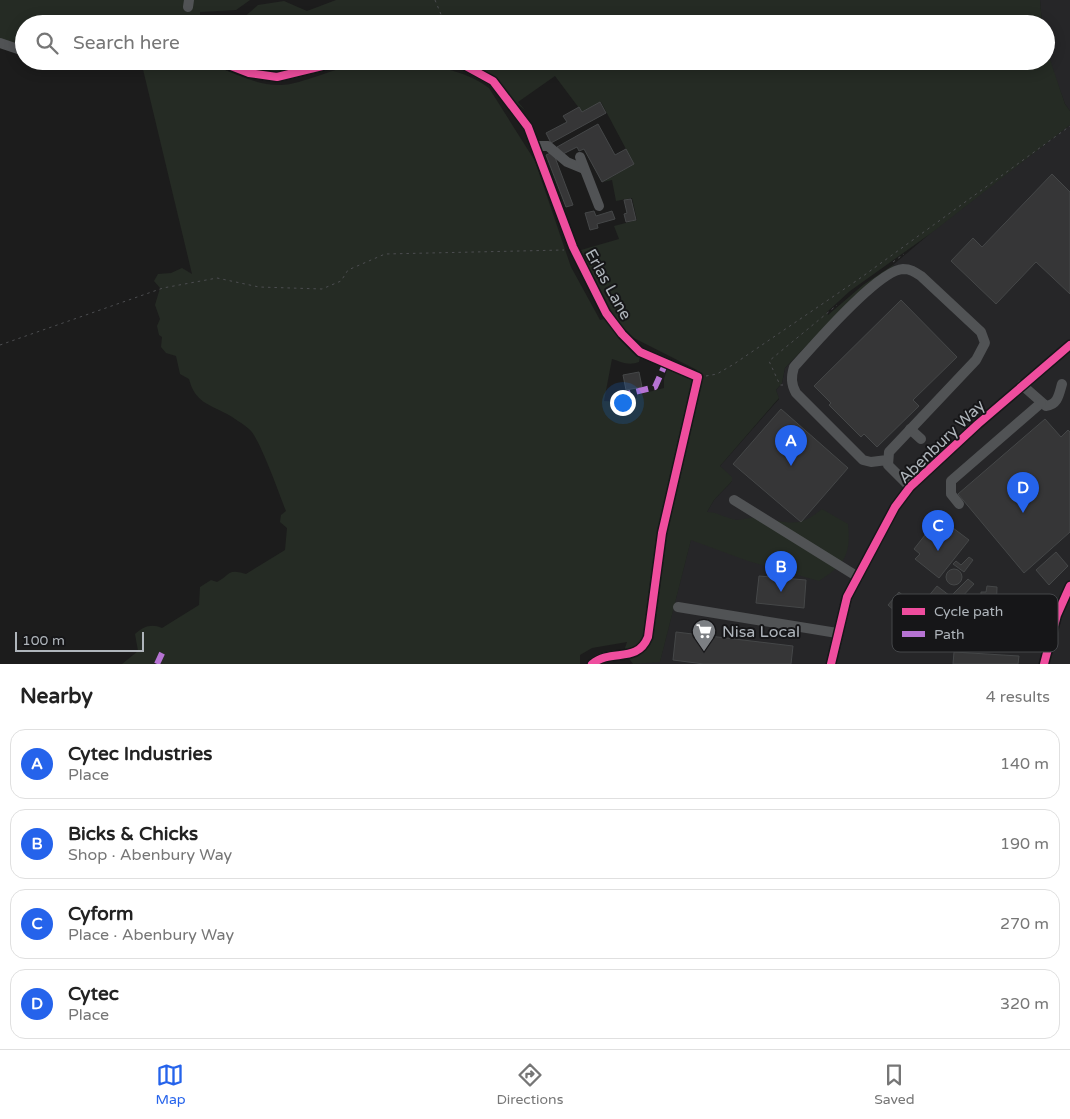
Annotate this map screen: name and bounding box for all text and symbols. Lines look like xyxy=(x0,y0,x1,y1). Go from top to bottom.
search box xyxy=(15,15,1055,70)
icon: search xyxy=(33,29,61,57)
text: Search here xyxy=(73,32,180,54)
street label: Erlas Lane xyxy=(580,245,636,323)
your location xyxy=(610,390,636,416)
street label: Abenbury Way xyxy=(894,395,989,488)
pin: A xyxy=(775,425,807,466)
pin: D xyxy=(1007,472,1039,513)
pin: C xyxy=(922,510,954,551)
pin: B xyxy=(765,551,797,592)
legend xyxy=(892,594,1058,652)
text: Cycle path xyxy=(934,603,1003,620)
supermarket icon: Nisa Local xyxy=(691,618,717,652)
place label: Nisa Local xyxy=(722,622,800,642)
text: Path xyxy=(934,626,965,643)
scale bar xyxy=(15,629,144,652)
text: 100 m xyxy=(22,632,65,649)
text: Nearby xyxy=(20,684,93,709)
text: 4 results xyxy=(986,687,1050,707)
text: Cytec Industries xyxy=(68,743,212,765)
text: A xyxy=(31,754,43,774)
text: 140 m xyxy=(1000,754,1049,774)
text: Place xyxy=(68,765,109,785)
text: Bicks & Chicks xyxy=(68,823,198,845)
text: B xyxy=(31,834,43,854)
text: 190 m xyxy=(1000,834,1049,854)
text: Shop · Abenbury Way xyxy=(68,845,232,865)
text: Cyform xyxy=(68,903,133,925)
text: C xyxy=(31,914,43,934)
text: 270 m xyxy=(1000,914,1049,934)
text: Place · Abenbury Way xyxy=(68,925,234,945)
text: Cytec xyxy=(68,983,119,1005)
text: D xyxy=(31,994,43,1014)
text: 320 m xyxy=(1000,994,1049,1014)
text: Place xyxy=(68,1005,109,1025)
tab: Map xyxy=(155,1061,186,1108)
tab: Directions xyxy=(496,1061,563,1108)
tab: Saved xyxy=(874,1061,915,1108)

